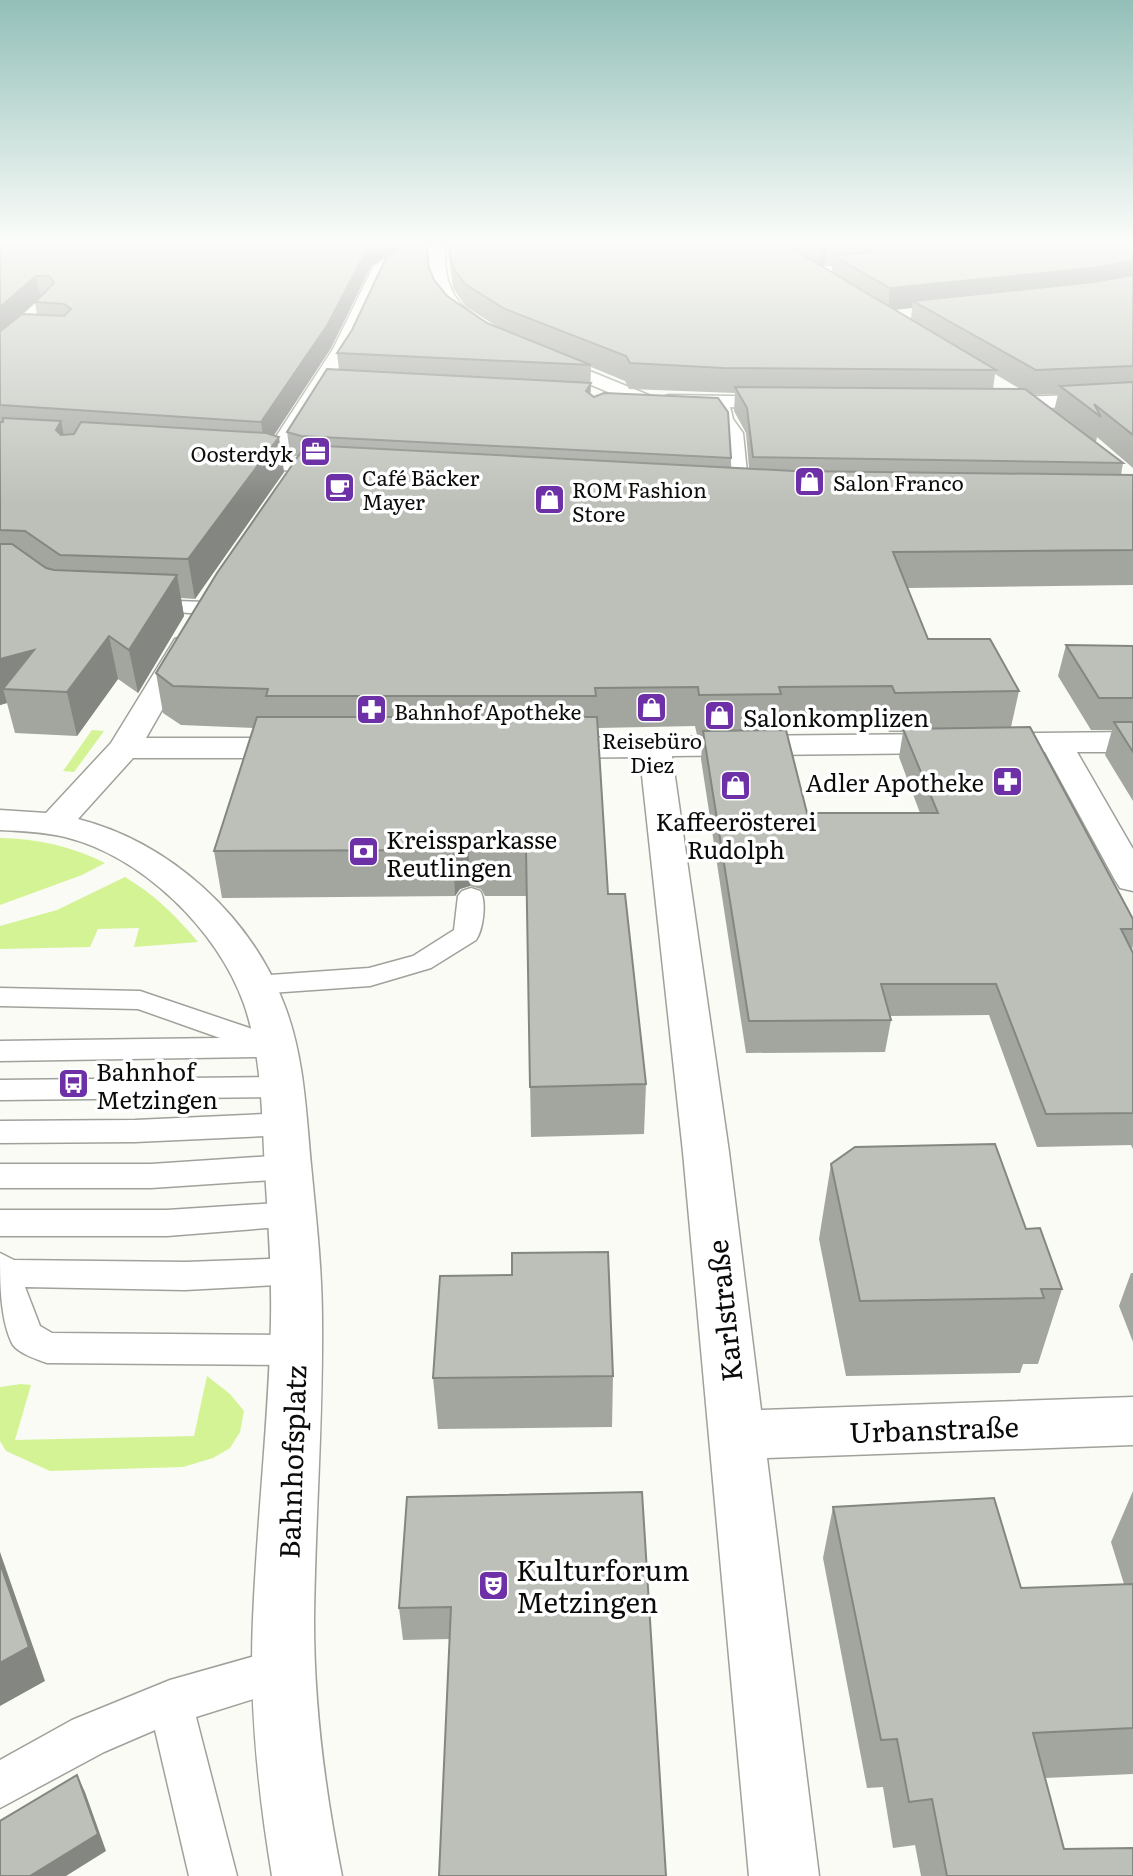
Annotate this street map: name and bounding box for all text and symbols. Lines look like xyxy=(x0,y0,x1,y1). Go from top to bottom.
office icon: Oosterdyk xyxy=(299,435,333,469)
place label: Oosterdyk xyxy=(191,437,293,468)
place label: Café Bäcker Mayer xyxy=(362,461,479,516)
shop icon: Salon Franco xyxy=(793,464,827,498)
place label: Salon Franco xyxy=(833,466,964,497)
cafe icon: Café Bäcker Mayer xyxy=(322,471,356,505)
place label: ROM Fashion Store xyxy=(572,473,707,528)
shop icon: ROM Fashion Store xyxy=(532,483,566,517)
shop icon: Reisebüro Diez xyxy=(635,690,669,724)
pharmacy icon: Bahnhof Apotheke xyxy=(354,693,388,727)
place label: Bahnhof Apotheke xyxy=(394,695,582,726)
shop icon: Salonkomplizen xyxy=(703,699,737,733)
place label: Salonkomplizen xyxy=(743,699,929,734)
place label: Reisebüro Diez xyxy=(602,724,702,779)
place label: Adler Apotheke xyxy=(806,764,984,799)
pharmacy icon: Adler Apotheke xyxy=(990,764,1024,798)
shop icon: Kaffeerösterei Rudolph xyxy=(719,769,753,803)
place label: Kaffeerösterei Rudolph xyxy=(655,803,817,866)
place label: Kreissparkasse Reutlingen xyxy=(386,821,557,884)
bank icon: Kreissparkasse Reutlingen xyxy=(346,835,380,869)
place label: Bahnhof Metzingen xyxy=(96,1053,218,1116)
bus stop icon: Bahnhof Metzingen xyxy=(56,1067,90,1101)
street label: Karlstraße xyxy=(695,1238,751,1384)
street label: Bahnhofsplatz xyxy=(267,1364,315,1560)
street label: Urbanstraße xyxy=(848,1404,1020,1452)
place label: Kulturforum Metzingen xyxy=(516,1548,690,1622)
theatre icon: Kulturforum Metzingen xyxy=(476,1568,510,1602)

